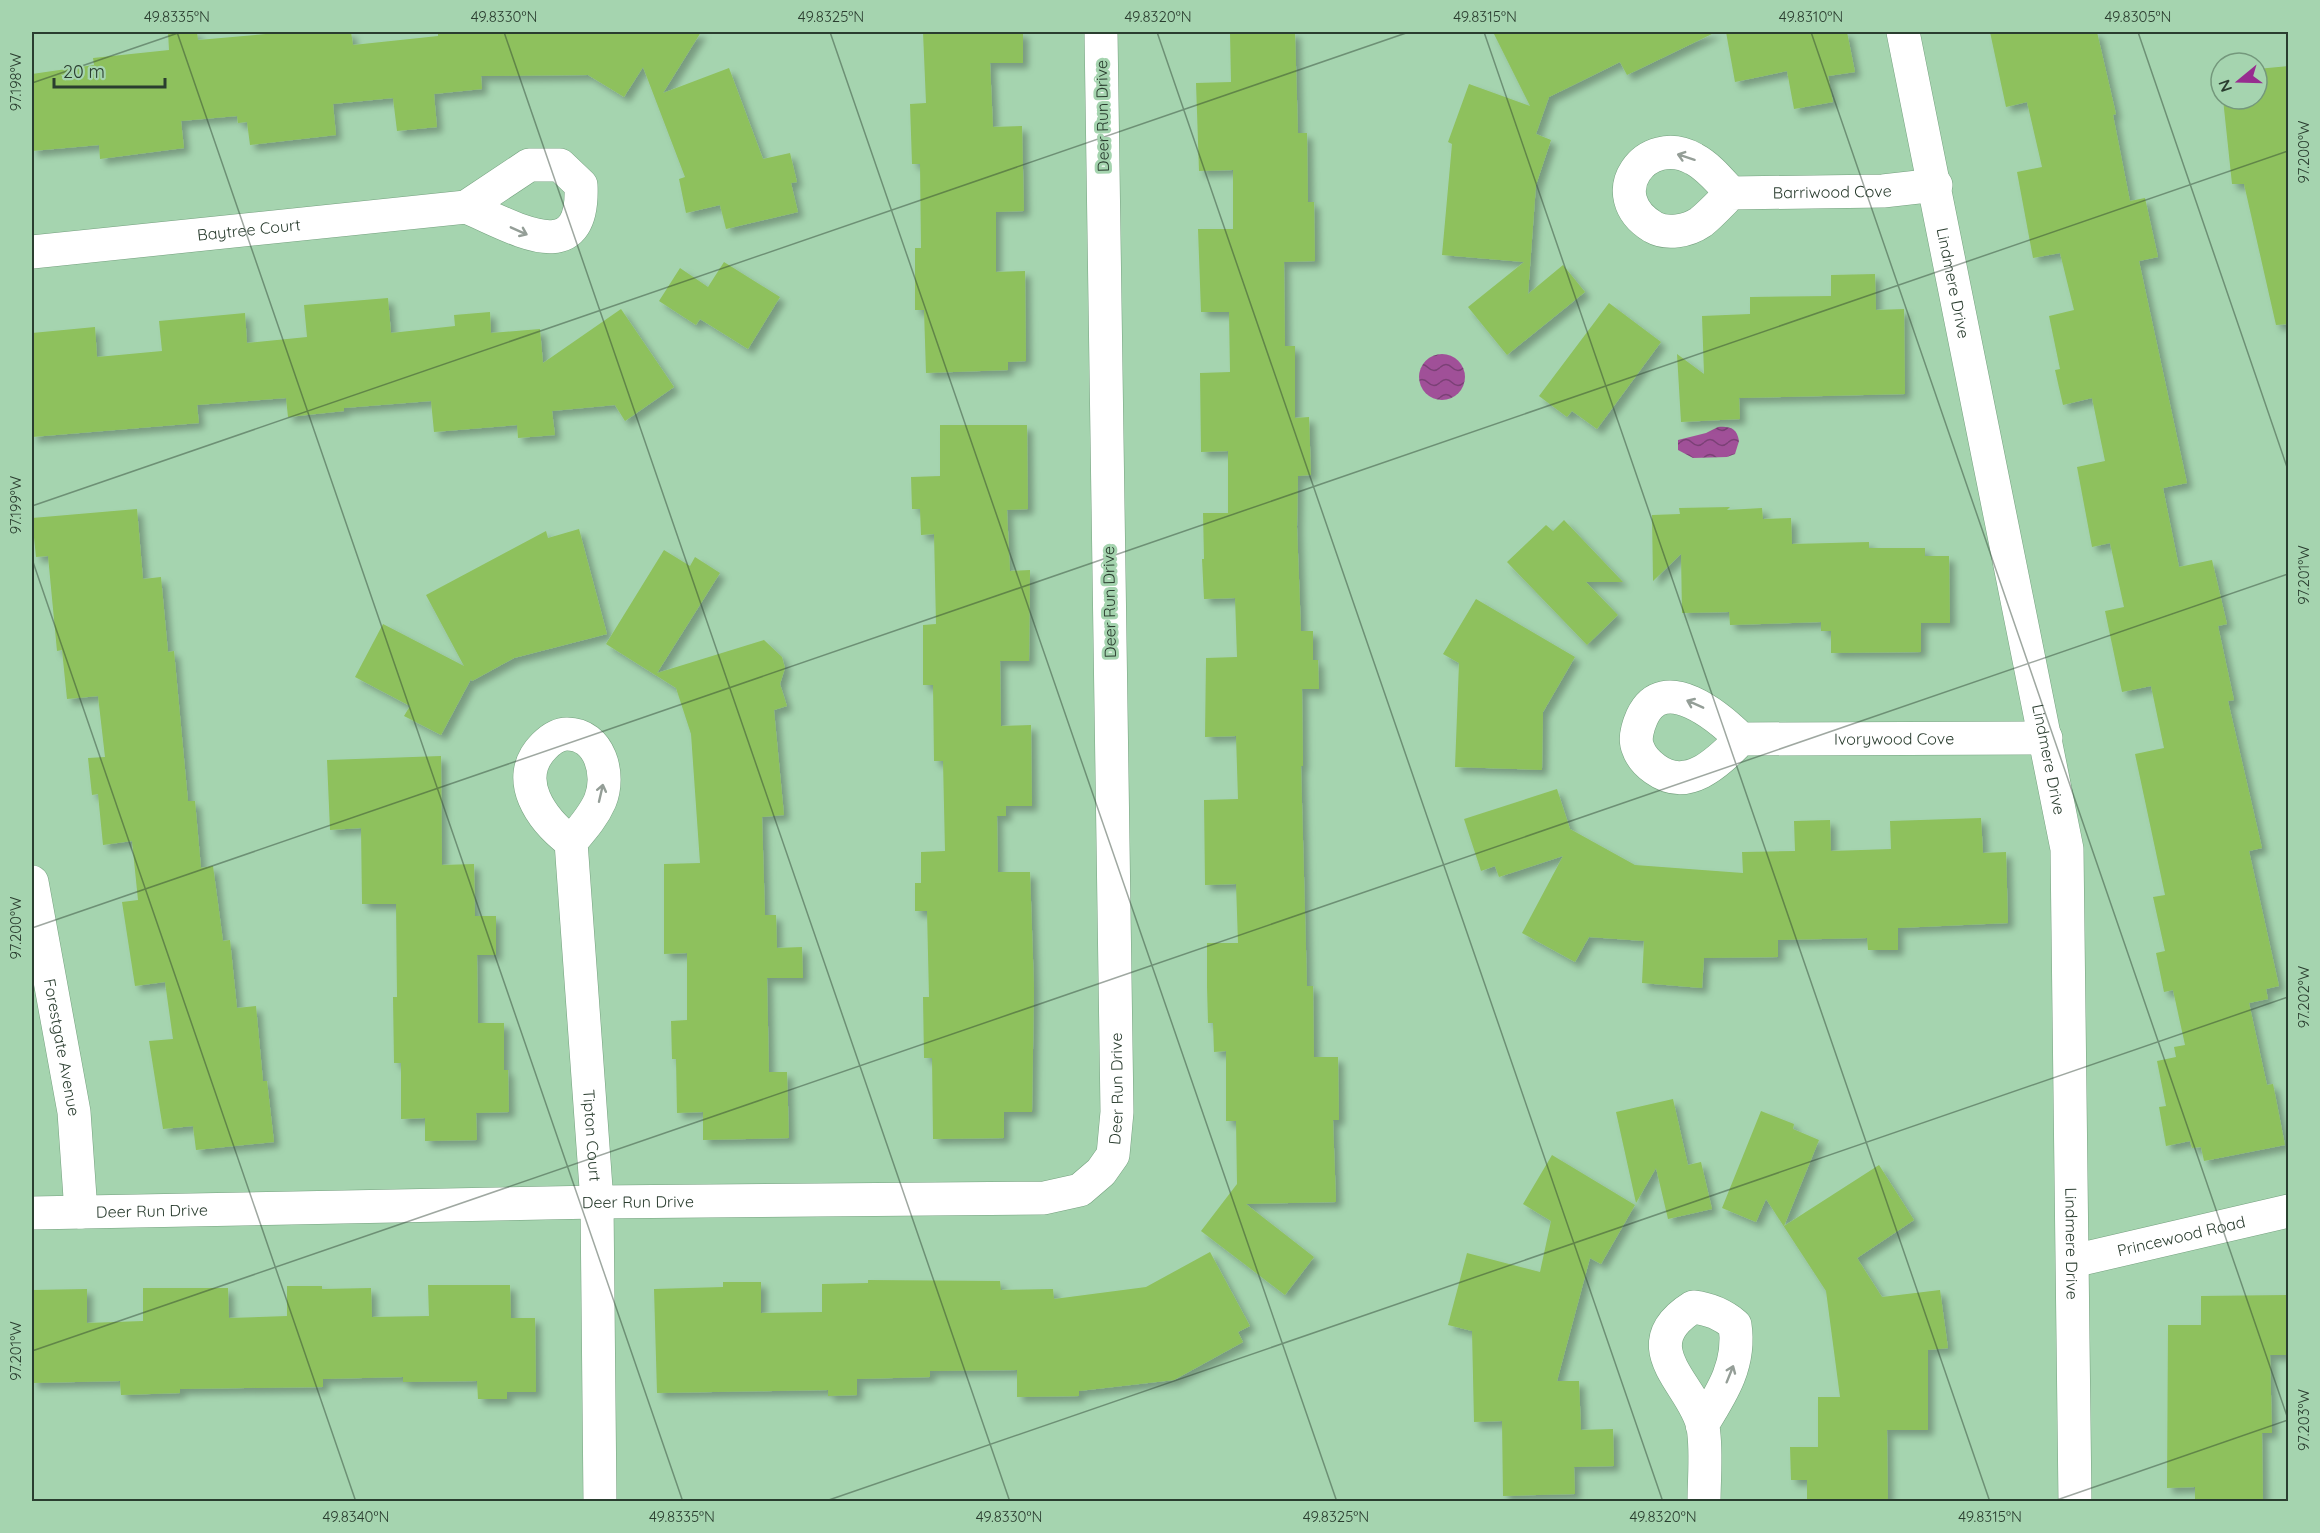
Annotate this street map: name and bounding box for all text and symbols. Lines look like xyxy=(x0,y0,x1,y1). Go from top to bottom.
text: 49.8335°N xyxy=(144,7,210,26)
text: 49.8330°N xyxy=(471,7,537,26)
text: 49.8325°N xyxy=(798,7,864,26)
text: 49.8320°N xyxy=(1124,7,1192,26)
text: 49.8315°N xyxy=(1453,7,1517,26)
text: 49.8310°N xyxy=(1779,7,1843,26)
text: 49.8305°N xyxy=(2104,7,2172,26)
scale bar xyxy=(54,51,165,89)
north arrow xyxy=(2209,51,2269,111)
text: 97.198°W xyxy=(6,52,25,111)
text: 20 m xyxy=(63,60,105,83)
street label: Deer Run Drive xyxy=(1091,60,1113,172)
text: N xyxy=(2213,77,2236,95)
text: 97.200°W xyxy=(2294,120,2313,184)
one-way arrow xyxy=(1677,151,1696,162)
street label: Barriwood Cove xyxy=(1773,180,1893,202)
street label: Baytree Court xyxy=(196,214,301,245)
one-way arrow xyxy=(510,226,528,237)
street label: Lindmere Drive xyxy=(1933,226,1974,340)
text: 97.199°W xyxy=(6,475,25,534)
text: 97.201°W xyxy=(2294,545,2313,605)
street label: Deer Run Drive xyxy=(1098,546,1120,658)
one-way arrow xyxy=(1686,698,1704,709)
street label: Lindmere Drive xyxy=(2028,702,2070,817)
street label: Ivorywood Cove xyxy=(1834,728,1954,749)
one-way arrow xyxy=(596,784,607,803)
text: 97.200°W xyxy=(6,896,25,960)
text: 97.202°W xyxy=(2294,965,2313,1028)
street label: Forestgate Avenue xyxy=(40,977,85,1118)
street label: Deer Run Drive xyxy=(1104,1032,1127,1146)
street label: Tipton Court xyxy=(579,1089,605,1182)
street label: Lindmere Drive xyxy=(2061,1187,2083,1300)
street label: Deer Run Drive xyxy=(582,1191,694,1212)
street label: Deer Run Drive xyxy=(96,1200,208,1222)
street label: Princewood Road xyxy=(2115,1211,2247,1260)
text: 97.201°W xyxy=(6,1321,25,1381)
one-way arrow xyxy=(1725,1365,1736,1384)
text: 97.203°W xyxy=(2294,1389,2313,1451)
text: 49.8340°N xyxy=(323,1507,389,1526)
text: 49.8335°N xyxy=(649,1507,715,1526)
text: 49.8330°N xyxy=(976,1507,1042,1526)
text: 49.8325°N xyxy=(1303,1507,1369,1526)
text: 49.8320°N xyxy=(1629,1507,1697,1526)
text: 49.8315°N xyxy=(1958,1507,2022,1526)

